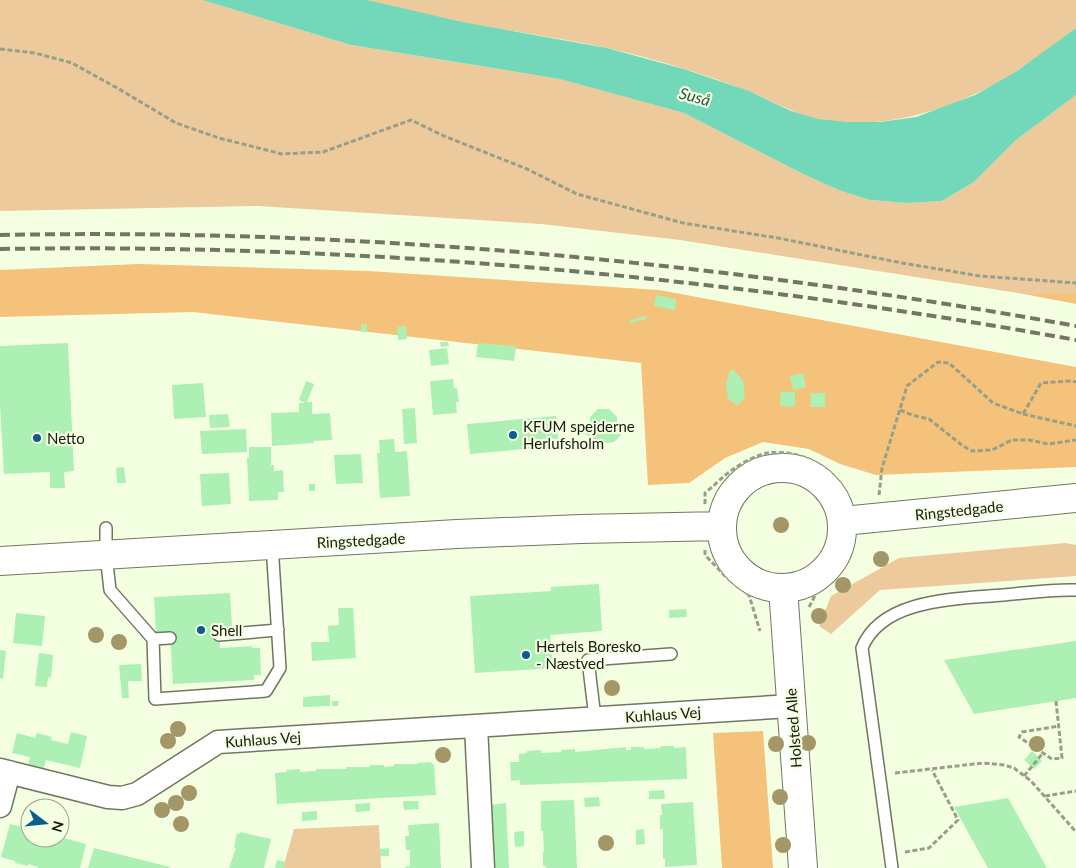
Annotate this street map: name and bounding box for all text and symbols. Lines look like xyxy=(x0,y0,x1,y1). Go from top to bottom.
water label: Suså xyxy=(678,83,712,109)
place label: KFUM spejderne Herlufsholm xyxy=(523,417,635,452)
place label: Netto xyxy=(47,429,85,447)
marker: KFUM spejderne Herlufsholm xyxy=(507,429,519,441)
marker: Netto xyxy=(31,432,43,444)
street label: Ringstedgade xyxy=(914,496,1004,524)
street label: Ringstedgade xyxy=(316,529,406,551)
place label: Shell xyxy=(211,621,242,639)
marker: Shell xyxy=(195,624,207,636)
place label: Hertels Boresko - Næstved xyxy=(536,637,641,672)
marker: Hertels Boresko - Næstved xyxy=(520,649,532,661)
street label: Holsted Alle xyxy=(781,687,805,768)
street label: Kuhlaus Vej xyxy=(624,702,702,726)
street label: Kuhlaus Vej xyxy=(224,727,302,751)
north arrow xyxy=(20,798,70,848)
text: N xyxy=(48,819,68,834)

